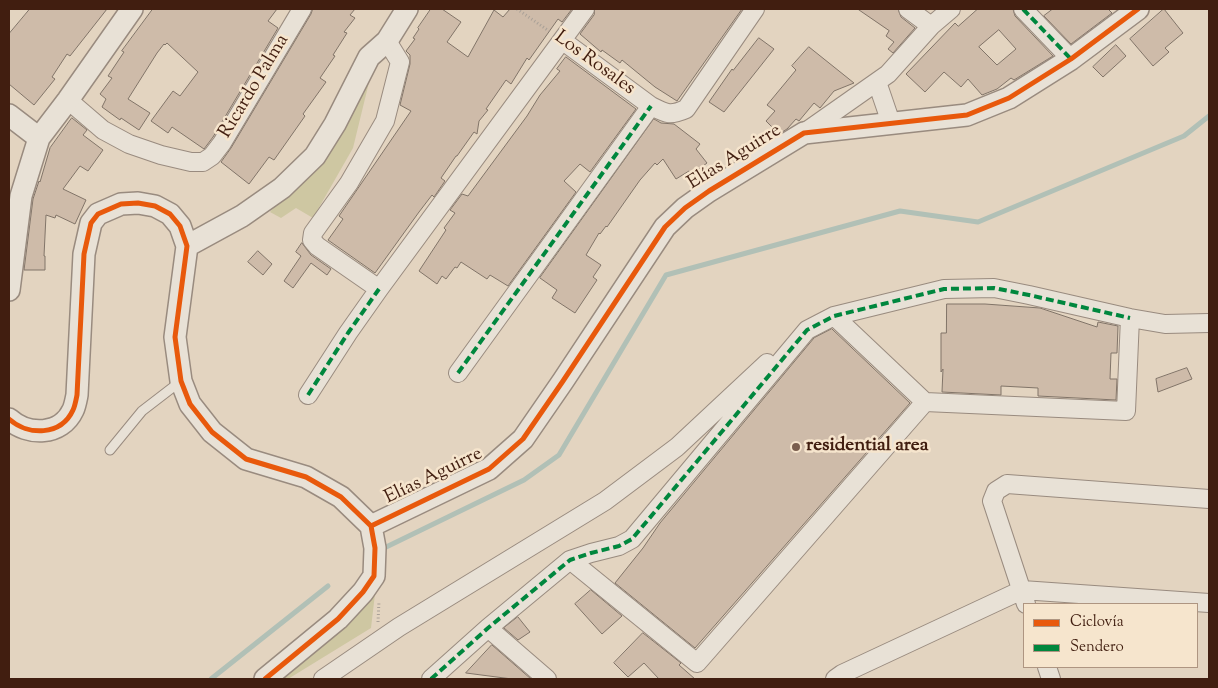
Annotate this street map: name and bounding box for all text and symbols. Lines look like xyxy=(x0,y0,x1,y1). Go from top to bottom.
street label: Los Rosales xyxy=(549,27,639,101)
street label: Ricardo Palma xyxy=(215,31,295,143)
street label: Elías Aguirre xyxy=(684,120,786,196)
place label: residential area xyxy=(806,436,928,458)
marker: residential area xyxy=(790,441,802,453)
street label: Elías Aguirre xyxy=(381,443,487,511)
legend xyxy=(1023,603,1198,668)
text: Ciclovía xyxy=(1070,612,1124,633)
text: Sendero xyxy=(1070,637,1124,658)

